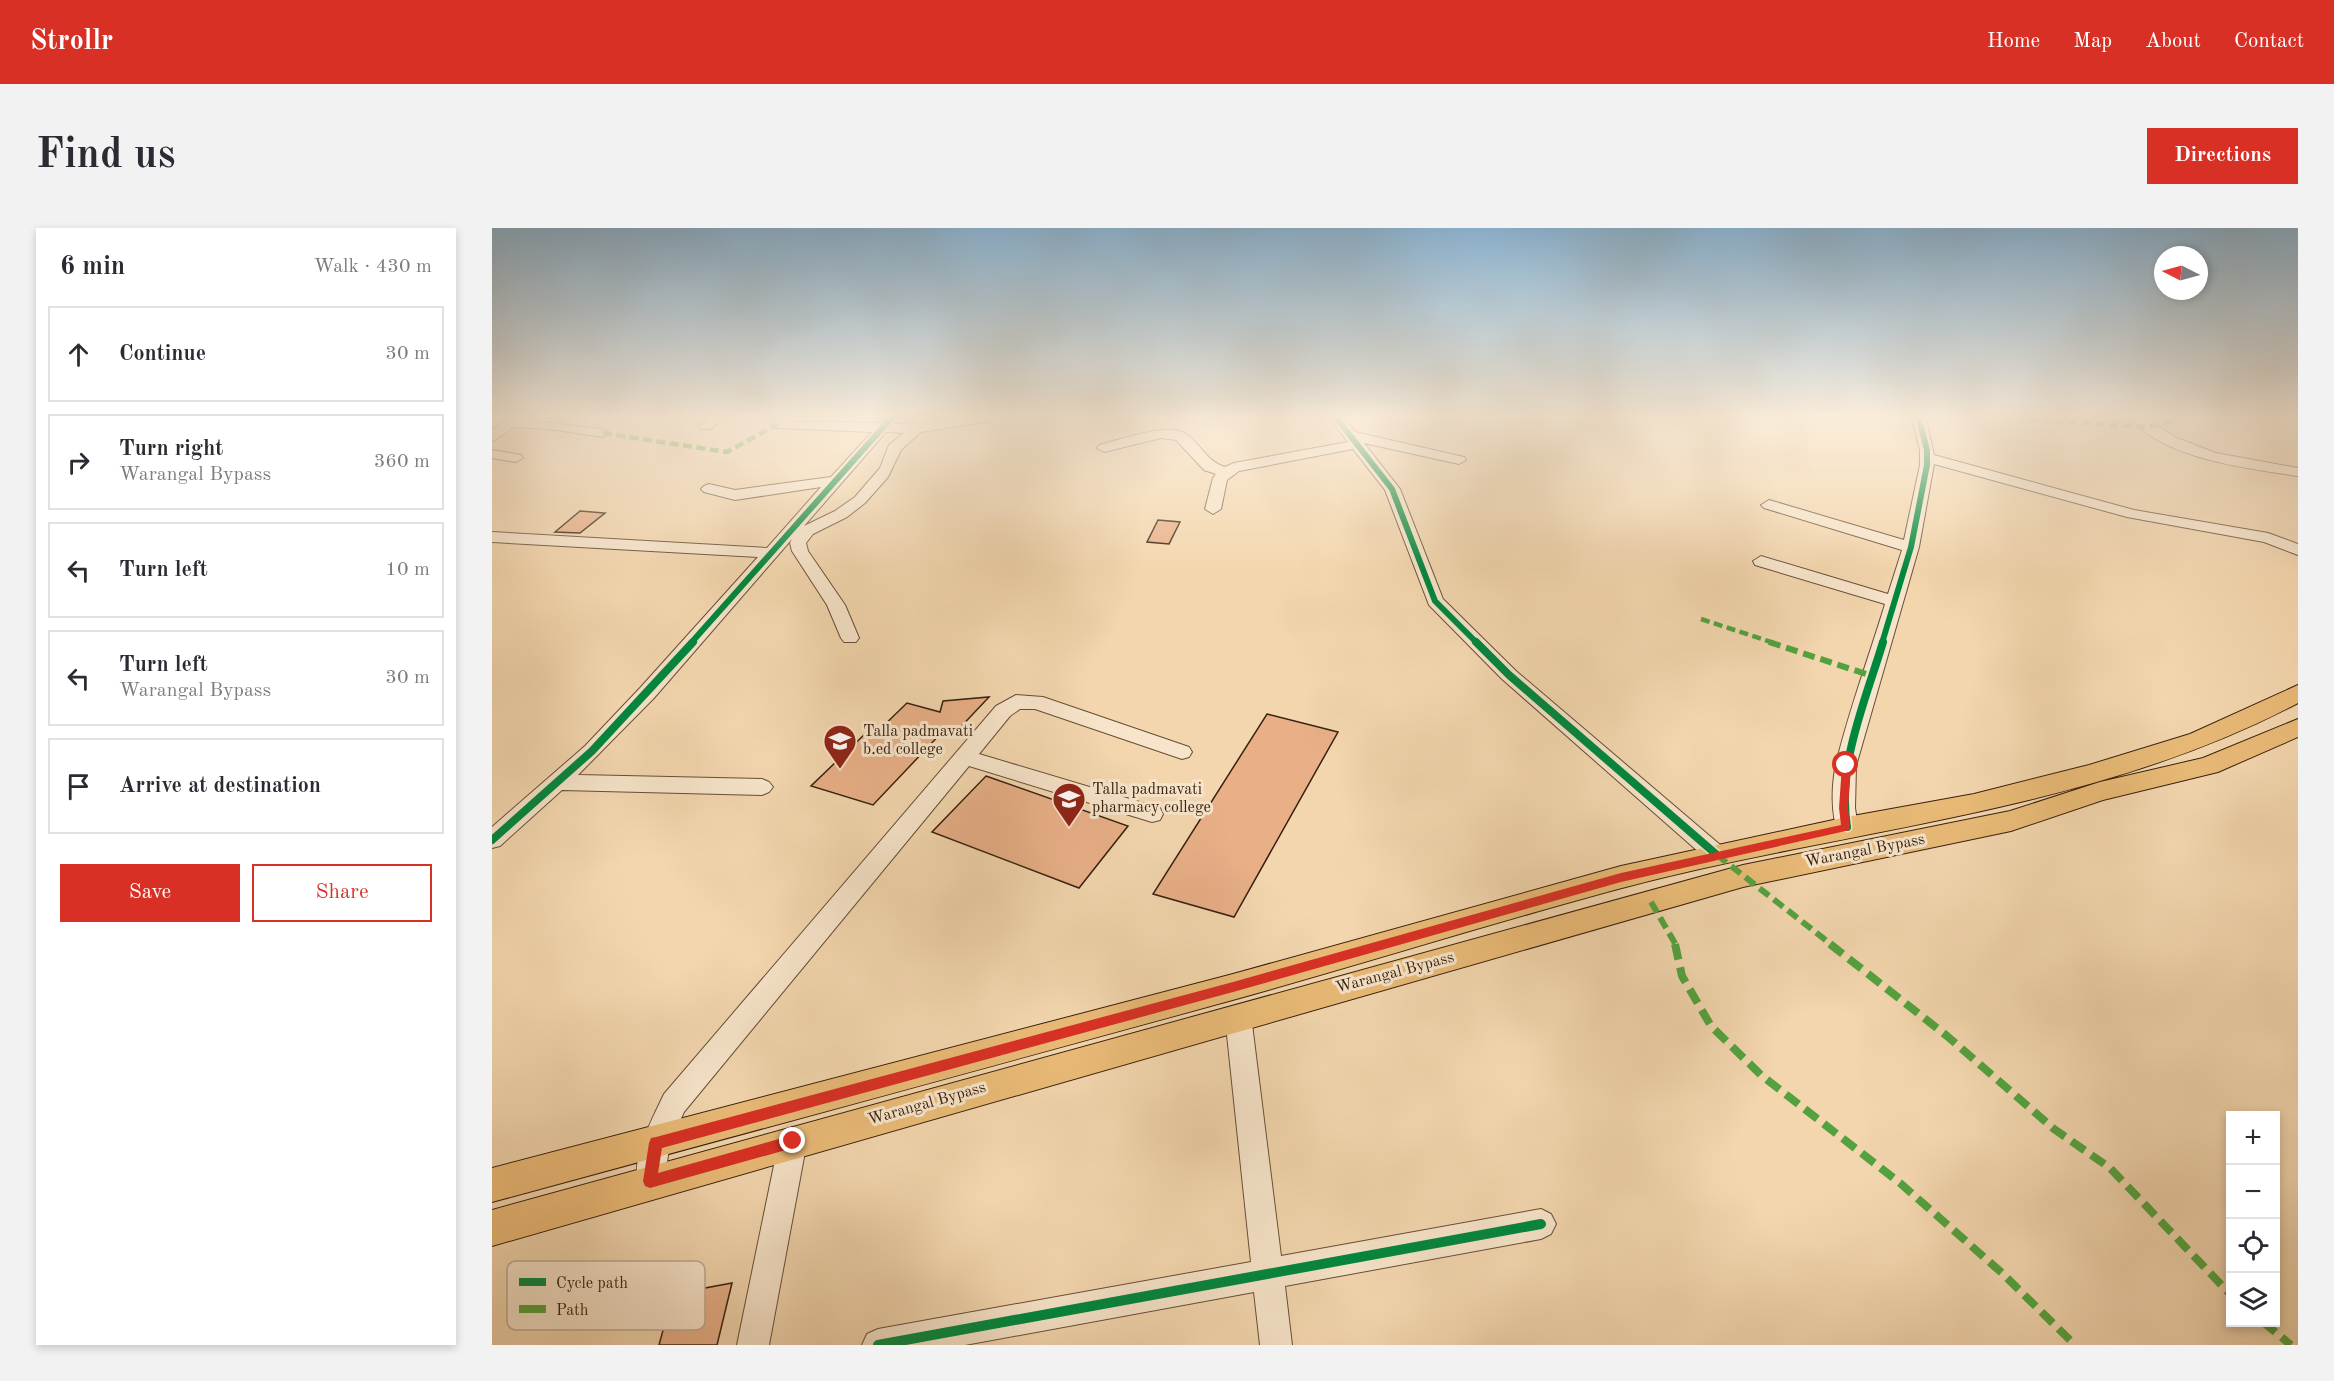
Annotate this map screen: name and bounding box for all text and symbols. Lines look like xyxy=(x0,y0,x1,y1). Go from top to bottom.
text: Strollr xyxy=(30,28,113,56)
text: Home xyxy=(1987,31,2040,52)
text: Map xyxy=(2073,31,2112,52)
text: About xyxy=(2145,31,2201,52)
text: Contact xyxy=(2234,31,2304,52)
button: Directions xyxy=(2147,128,2298,184)
text: Find us xyxy=(36,135,175,177)
north arrow xyxy=(2154,246,2208,300)
text: 6 min xyxy=(60,254,125,280)
text: Walk · 430 m xyxy=(313,257,432,277)
icon: ahead xyxy=(62,338,95,371)
text: Continue xyxy=(119,343,206,365)
text: 30 m xyxy=(385,344,430,364)
text: Turn right xyxy=(119,438,223,460)
icon: right xyxy=(62,446,95,479)
text: 360 m xyxy=(374,452,430,472)
text: Warangal Bypass xyxy=(119,465,271,485)
icon: left xyxy=(62,554,95,587)
text: Turn left xyxy=(119,559,208,581)
text: 10 m xyxy=(385,560,430,580)
text: Turn left xyxy=(119,654,208,676)
icon: left xyxy=(62,662,95,695)
text: 30 m xyxy=(385,668,430,688)
text: Warangal Bypass xyxy=(119,681,271,701)
school or university icon: Talla padmavati b.ed college xyxy=(822,723,858,770)
place label: Talla padmavati b.ed college xyxy=(863,724,973,758)
route start xyxy=(1832,751,1858,777)
icon: arrive xyxy=(62,770,95,803)
text: Arrive at destination xyxy=(119,775,321,797)
school or university icon: Talla padmavati pharmacy college xyxy=(1051,781,1087,828)
place label: Talla padmavati pharmacy college xyxy=(1092,782,1211,816)
street label: Warangal Bypass xyxy=(1804,832,1926,870)
button: Save xyxy=(60,864,240,922)
button: Share xyxy=(252,864,432,922)
street label: Warangal Bypass xyxy=(1334,950,1456,996)
street label: Warangal Bypass xyxy=(866,1080,988,1128)
map controls xyxy=(2226,1111,2280,1327)
button: + xyxy=(2226,1111,2280,1165)
route end xyxy=(779,1127,805,1153)
button: − xyxy=(2226,1165,2280,1219)
button: locate xyxy=(2226,1219,2280,1273)
legend xyxy=(507,1261,705,1330)
button: layers xyxy=(2226,1273,2280,1327)
text: Cycle path xyxy=(556,1276,628,1292)
text: Path xyxy=(556,1303,589,1319)

